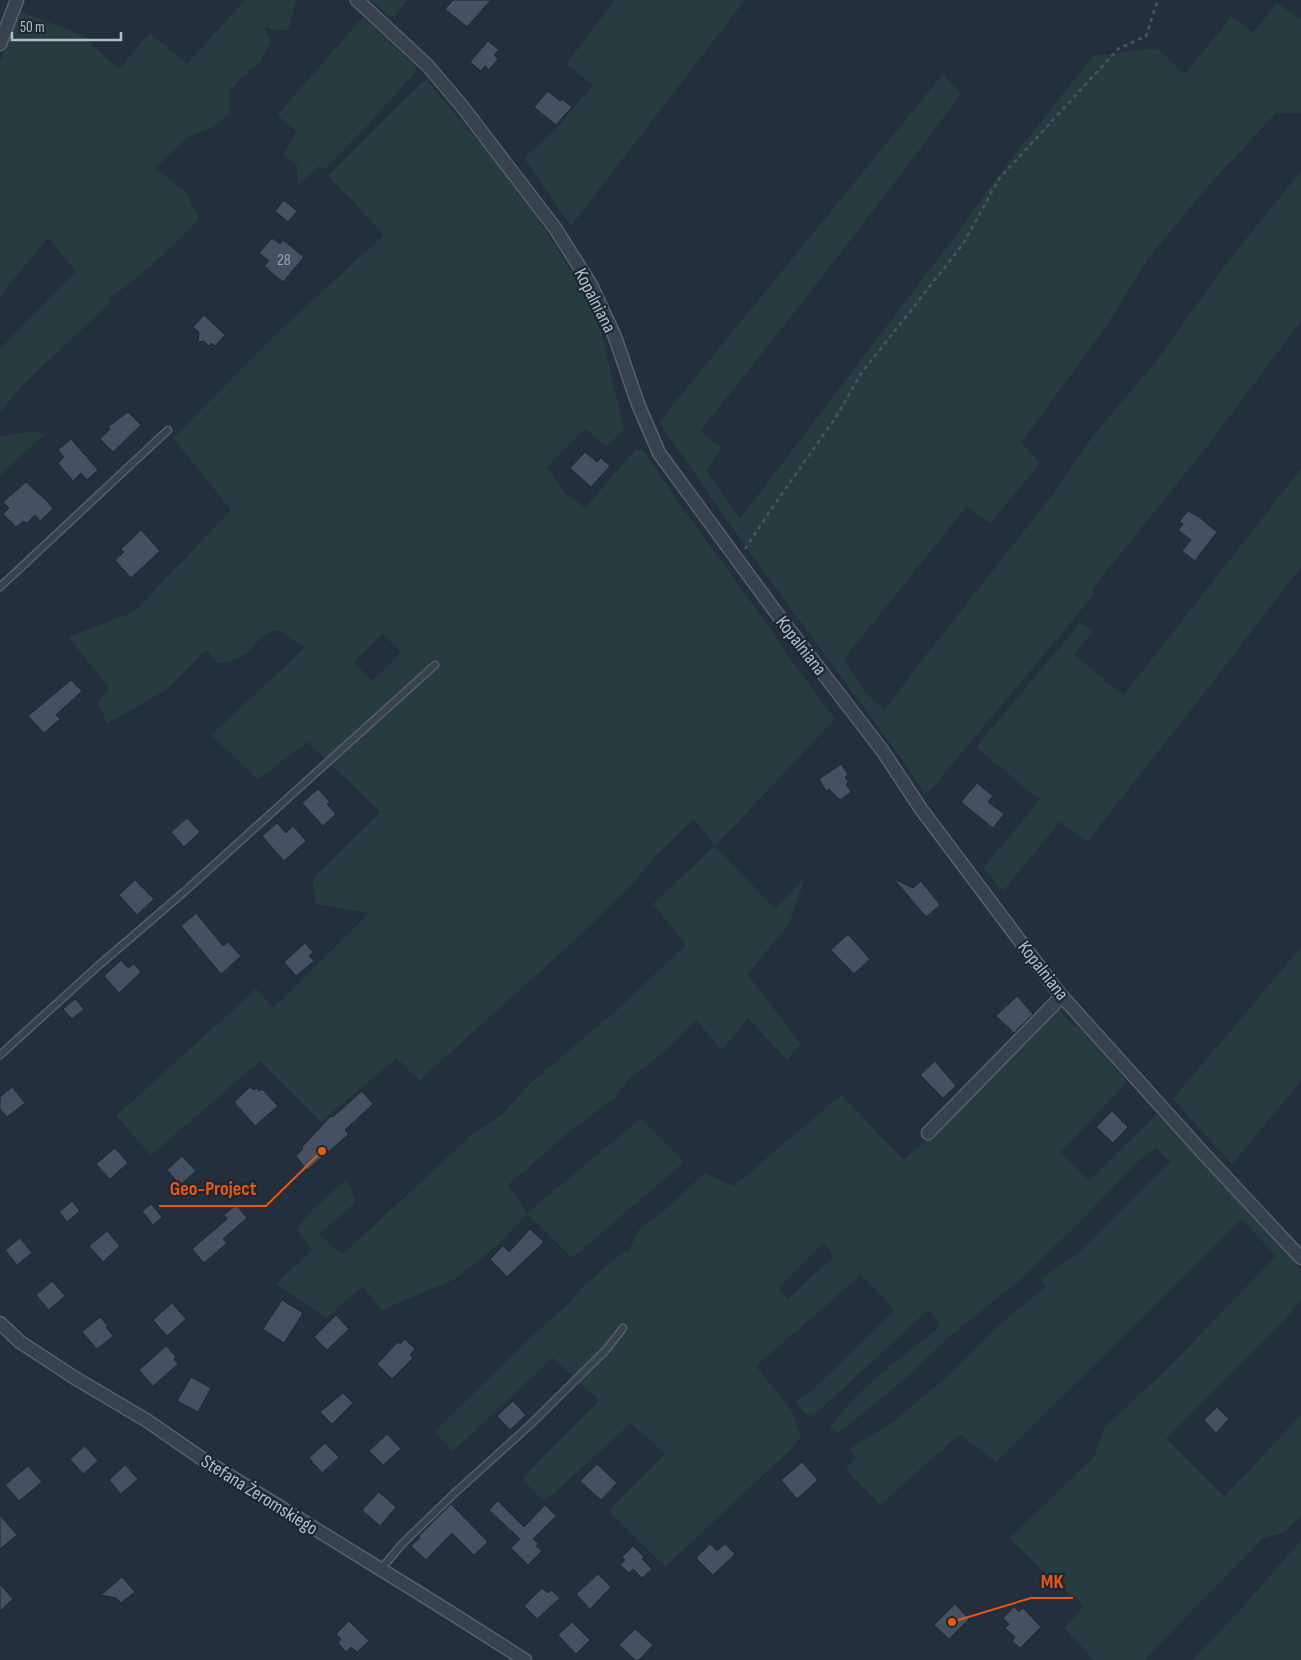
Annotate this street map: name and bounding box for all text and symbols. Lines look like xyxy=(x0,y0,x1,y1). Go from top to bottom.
scale bar xyxy=(12,10,121,42)
text: 50 m xyxy=(20,18,45,37)
house number: 28 xyxy=(277,251,291,270)
street label: Kopalniana xyxy=(569,265,621,337)
street label: Kopalniana xyxy=(770,612,831,680)
street label: Kopalniana xyxy=(1012,937,1073,1005)
callout: Geo-Project xyxy=(159,1171,266,1206)
text: Geo-Project xyxy=(170,1177,257,1201)
street label: Stefana Żeromskiego xyxy=(197,1450,322,1540)
callout: MK xyxy=(1031,1563,1073,1598)
text: MK xyxy=(1041,1570,1063,1594)

